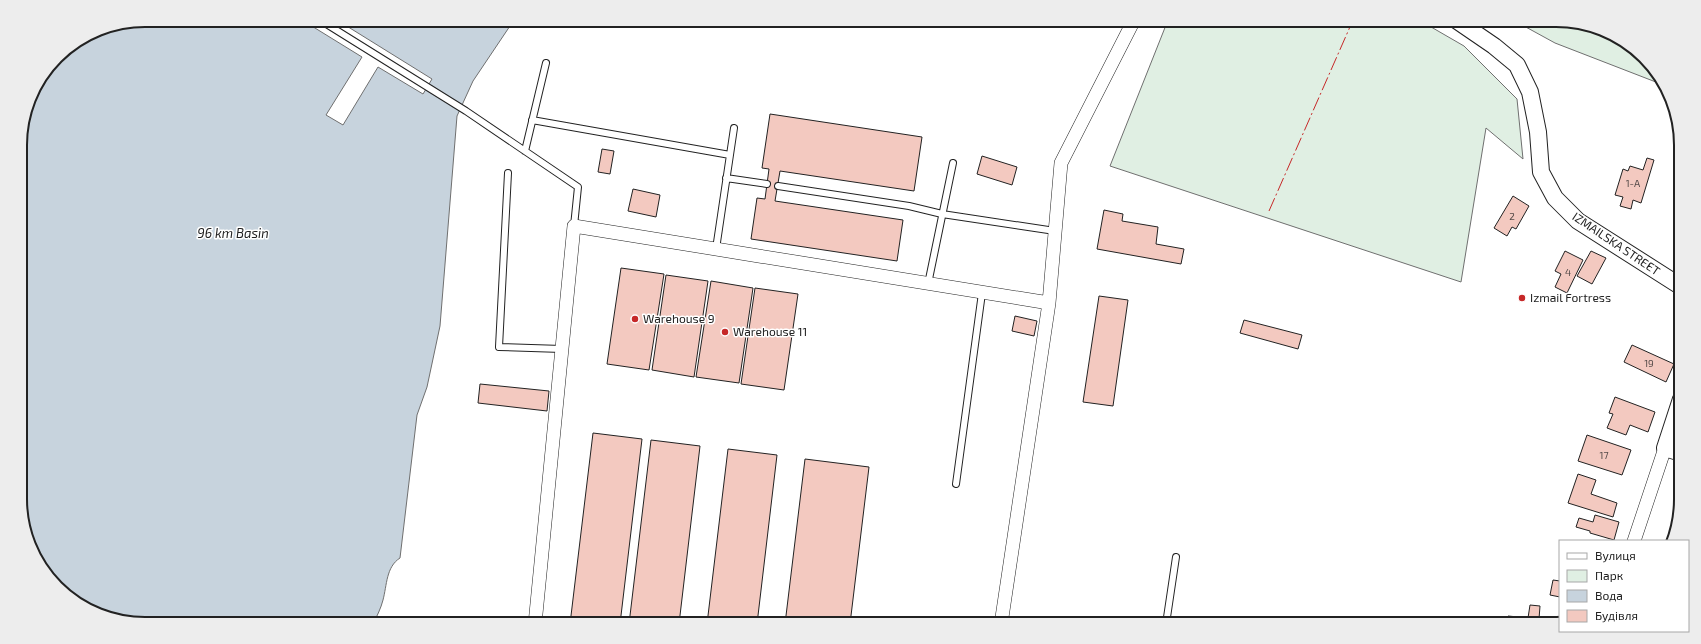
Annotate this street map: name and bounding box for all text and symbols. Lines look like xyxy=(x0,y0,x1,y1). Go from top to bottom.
house number: 1-А xyxy=(1626,177,1641,189)
street label: IZMAILSKA STREET xyxy=(1570,209,1663,278)
house number: 2 xyxy=(1509,210,1515,222)
water label: 96 km Basin xyxy=(197,225,269,241)
house number: 4 xyxy=(1565,266,1571,278)
place label: Izmail Fortress xyxy=(1530,290,1611,304)
marker: Izmail Fortress xyxy=(1517,293,1527,303)
place label: Warehouse 9 xyxy=(643,311,715,325)
marker: Warehouse 9 xyxy=(630,314,640,324)
place label: Warehouse 11 xyxy=(733,324,807,338)
marker: Warehouse 11 xyxy=(720,327,730,337)
house number: 19 xyxy=(1644,357,1654,369)
house number: 17 xyxy=(1599,449,1609,461)
legend xyxy=(1559,540,1689,632)
text: Вулиця xyxy=(1595,548,1636,563)
text: Парк xyxy=(1595,568,1624,582)
text: Вода xyxy=(1595,588,1623,602)
text: Будівля xyxy=(1595,608,1638,623)

